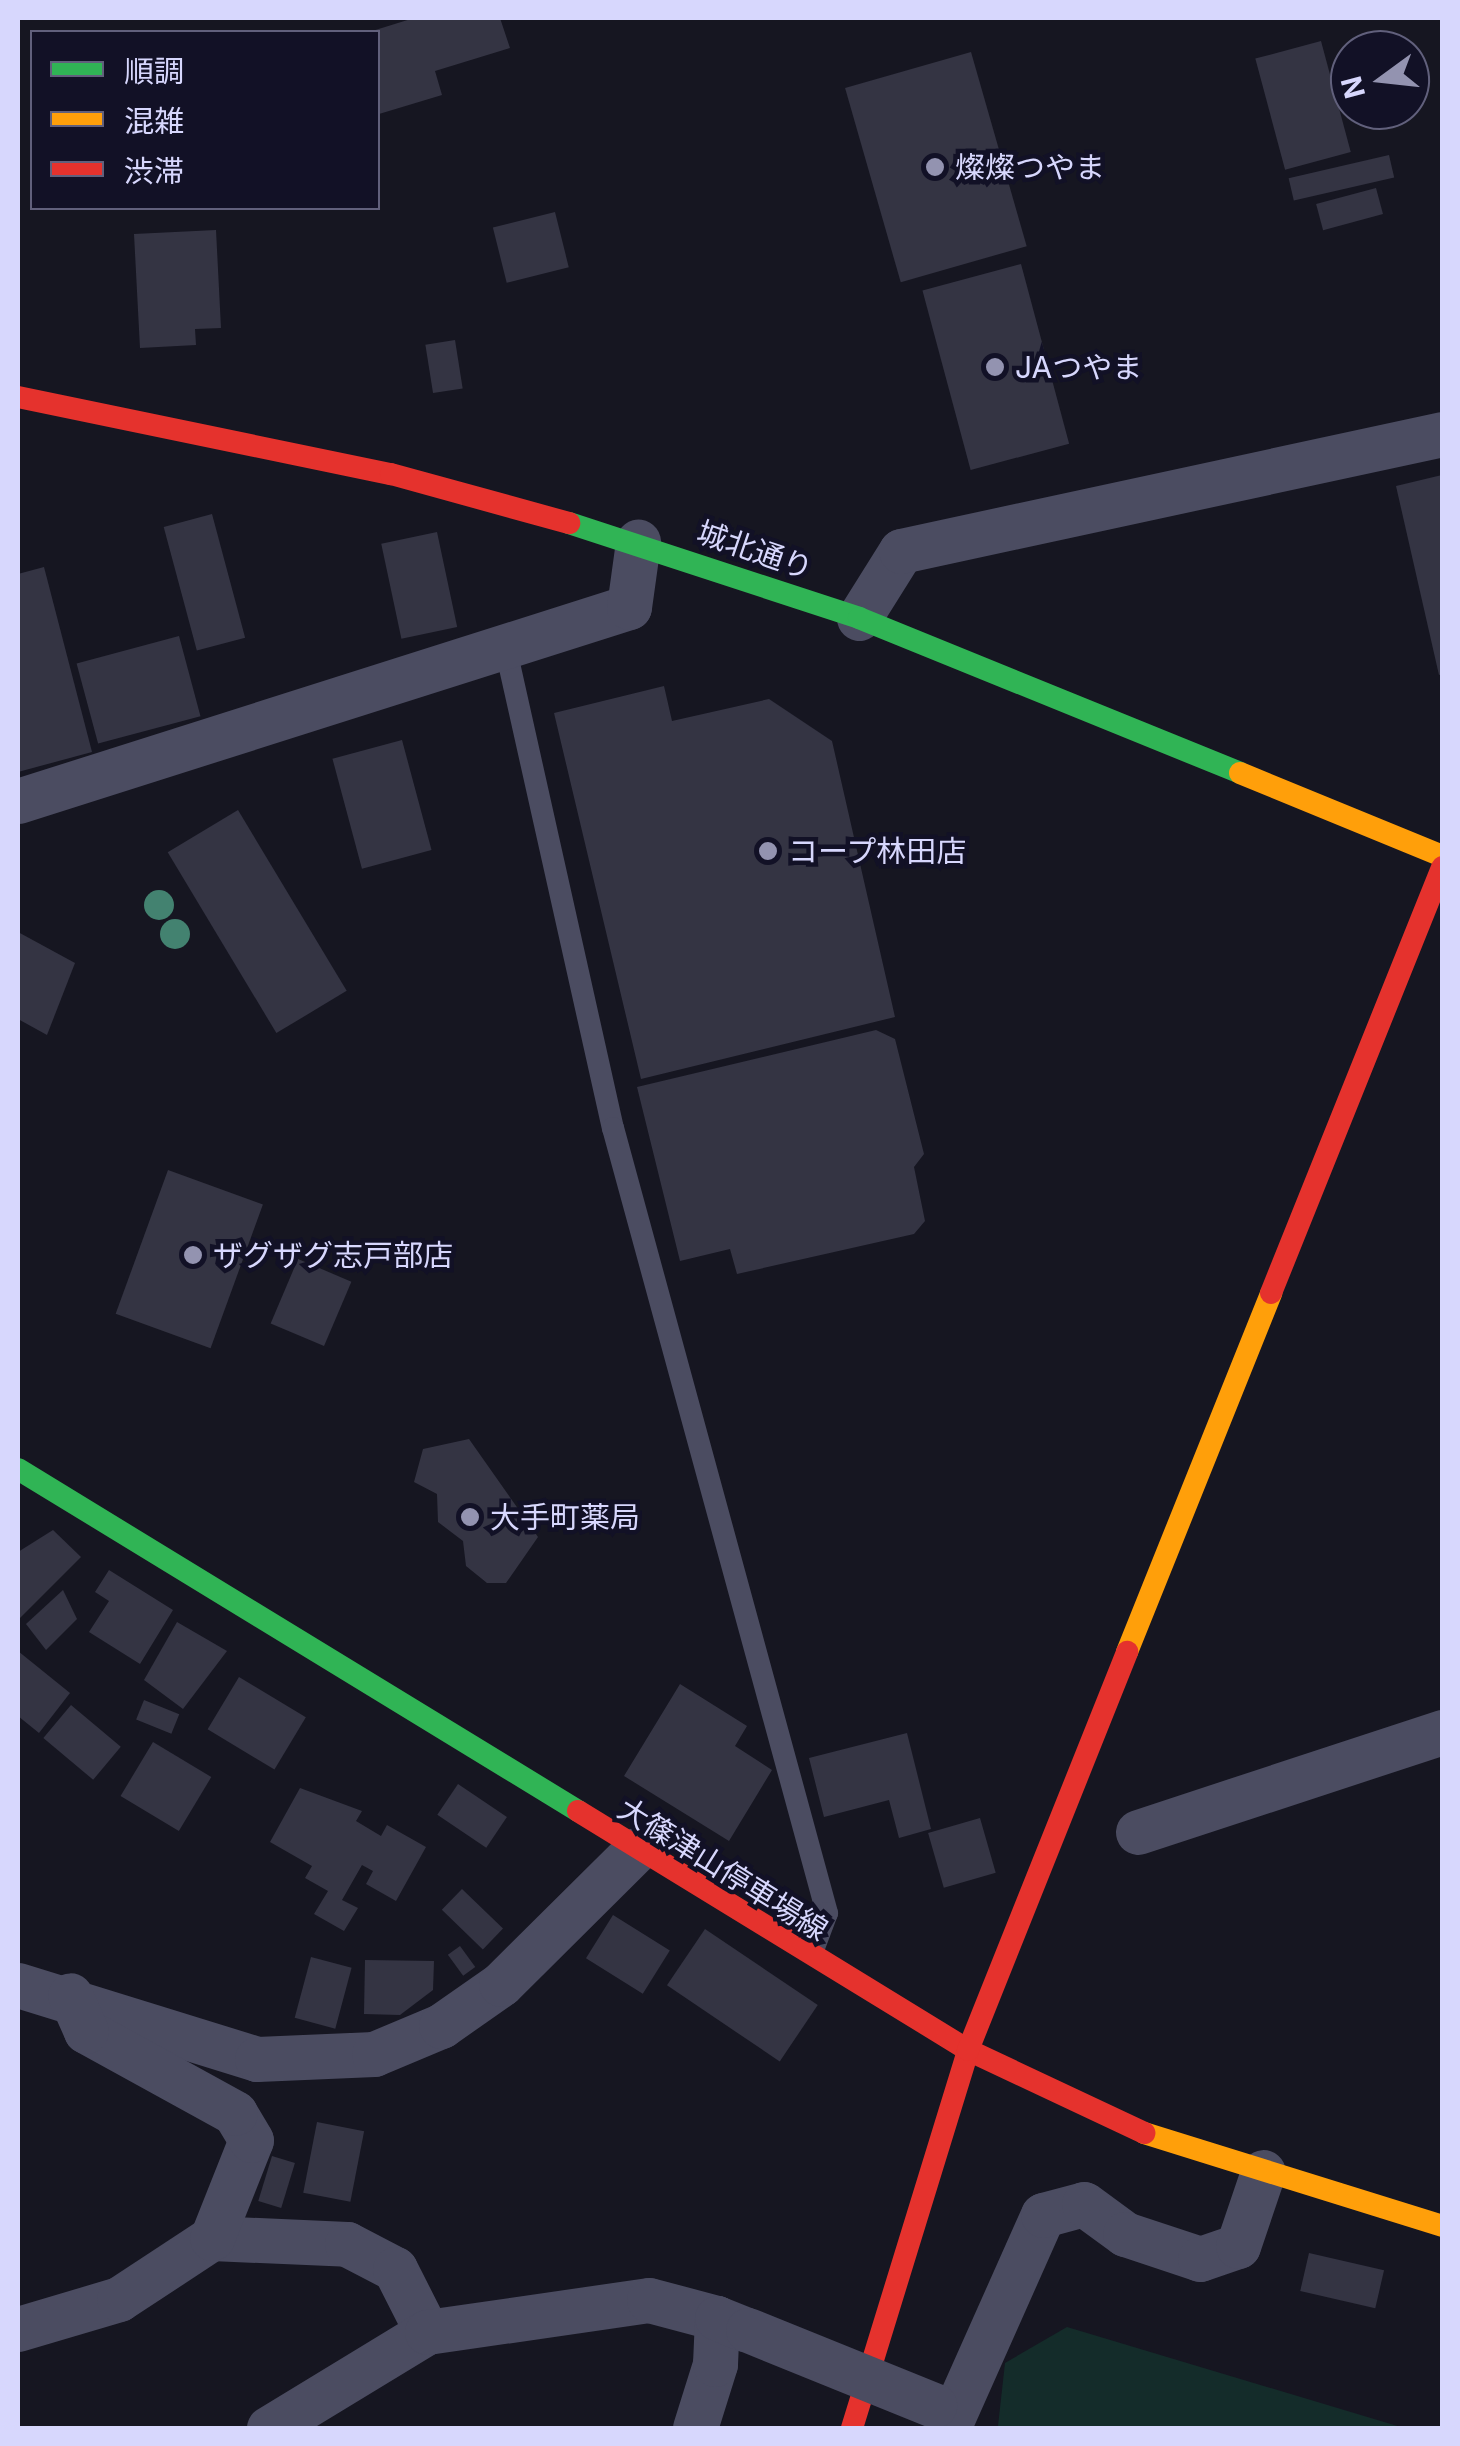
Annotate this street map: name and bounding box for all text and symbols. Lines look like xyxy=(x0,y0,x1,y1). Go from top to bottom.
legend xyxy=(30,30,380,210)
north arrow xyxy=(1330,30,1430,130)
text: 順調 xyxy=(124,53,184,89)
text: N xyxy=(1334,73,1372,102)
text: 混雑 xyxy=(124,103,184,139)
place label: 燦燦つやま xyxy=(955,149,1105,185)
text: 渋滞 xyxy=(124,153,184,189)
marker: 燦燦つやま xyxy=(924,156,946,178)
place label: JAつやま xyxy=(1015,349,1142,385)
marker: JAつやま xyxy=(984,356,1006,378)
street label: 城北通り xyxy=(692,513,818,587)
place label: コープ林田店 xyxy=(788,833,968,869)
marker: コープ林田店 xyxy=(757,840,779,862)
place label: ザグザグ志戸部店 xyxy=(213,1237,453,1273)
marker: ザグザグ志戸部店 xyxy=(182,1244,204,1266)
place label: 大手町薬局 xyxy=(490,1499,640,1535)
marker: 大手町薬局 xyxy=(459,1506,481,1528)
street label: 大篠津山停車場線 xyxy=(612,1790,834,1948)

